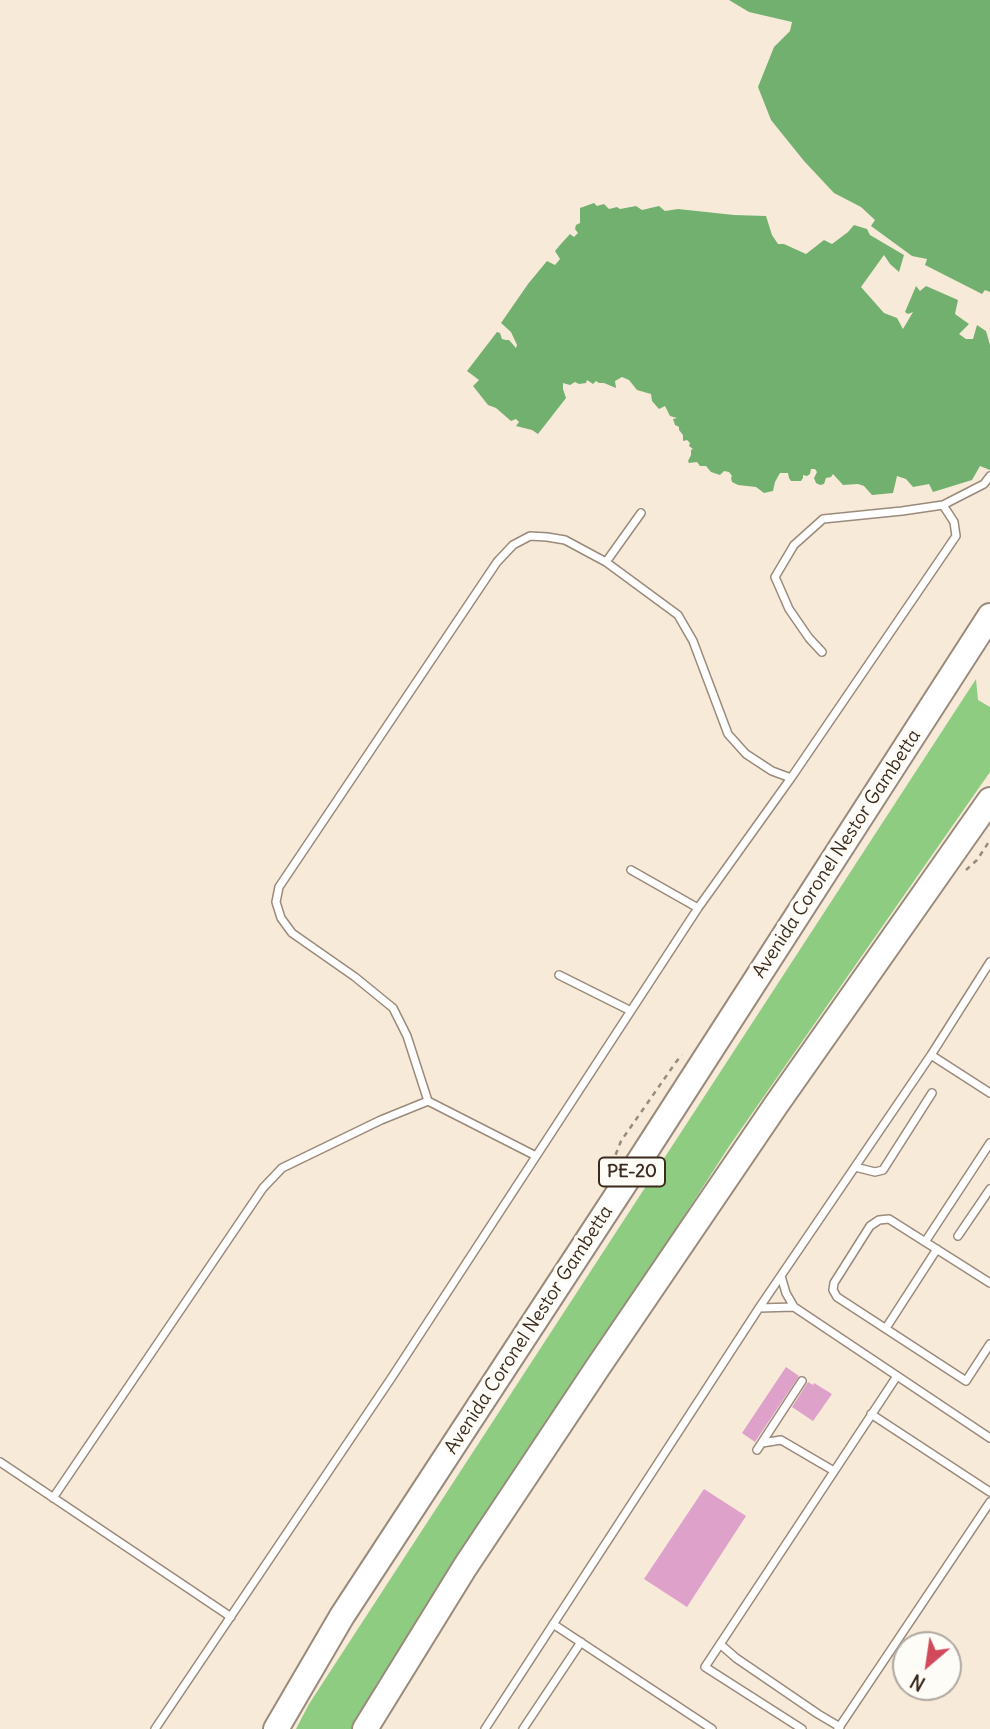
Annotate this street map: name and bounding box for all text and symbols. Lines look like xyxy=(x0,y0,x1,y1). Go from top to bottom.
street label: Avenida Coronel Nestor Gambetta xyxy=(748,726,926,982)
road number: PE-20 xyxy=(599,1157,665,1186)
street label: Avenida Coronel Nestor Gambetta xyxy=(440,1202,618,1458)
north arrow xyxy=(892,1631,962,1701)
text: N xyxy=(906,1669,929,1696)

